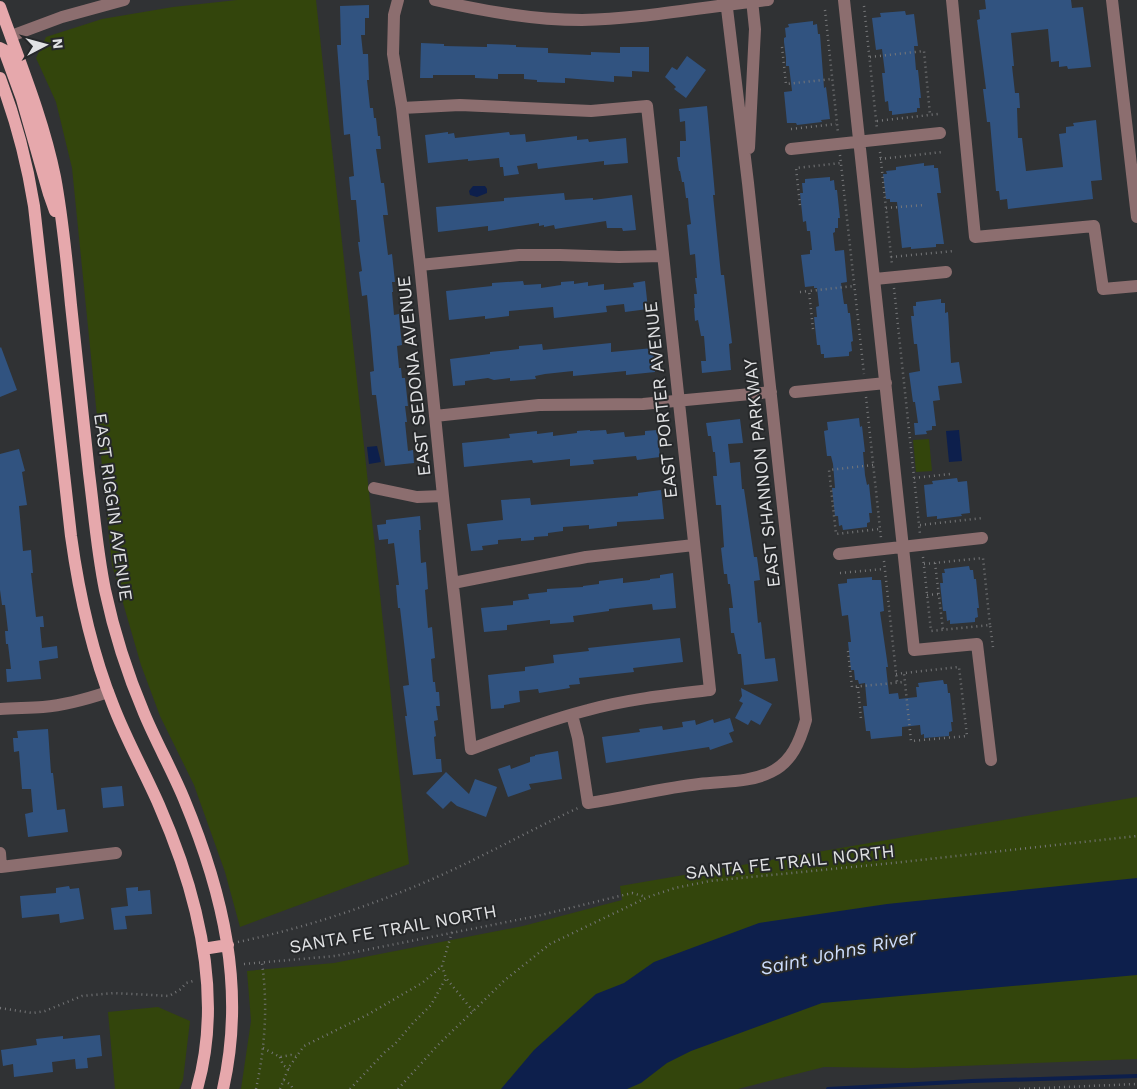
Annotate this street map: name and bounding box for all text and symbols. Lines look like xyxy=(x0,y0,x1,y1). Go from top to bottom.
north arrow xyxy=(20,20,70,70)
text: N xyxy=(49,38,66,50)
street label: EAST SEDONA AVENUE xyxy=(393,275,434,477)
street label: EAST PORTER AVENUE xyxy=(640,301,681,500)
street label: EAST SHANNON PARKWAY xyxy=(739,357,784,589)
street label: EAST RIGGIN AVENUE xyxy=(90,412,137,602)
street label: SANTA FE TRAIL NORTH xyxy=(684,840,895,883)
street label: SANTA FE TRAIL NORTH xyxy=(288,900,498,957)
water label: Saint Johns River xyxy=(758,925,919,980)

